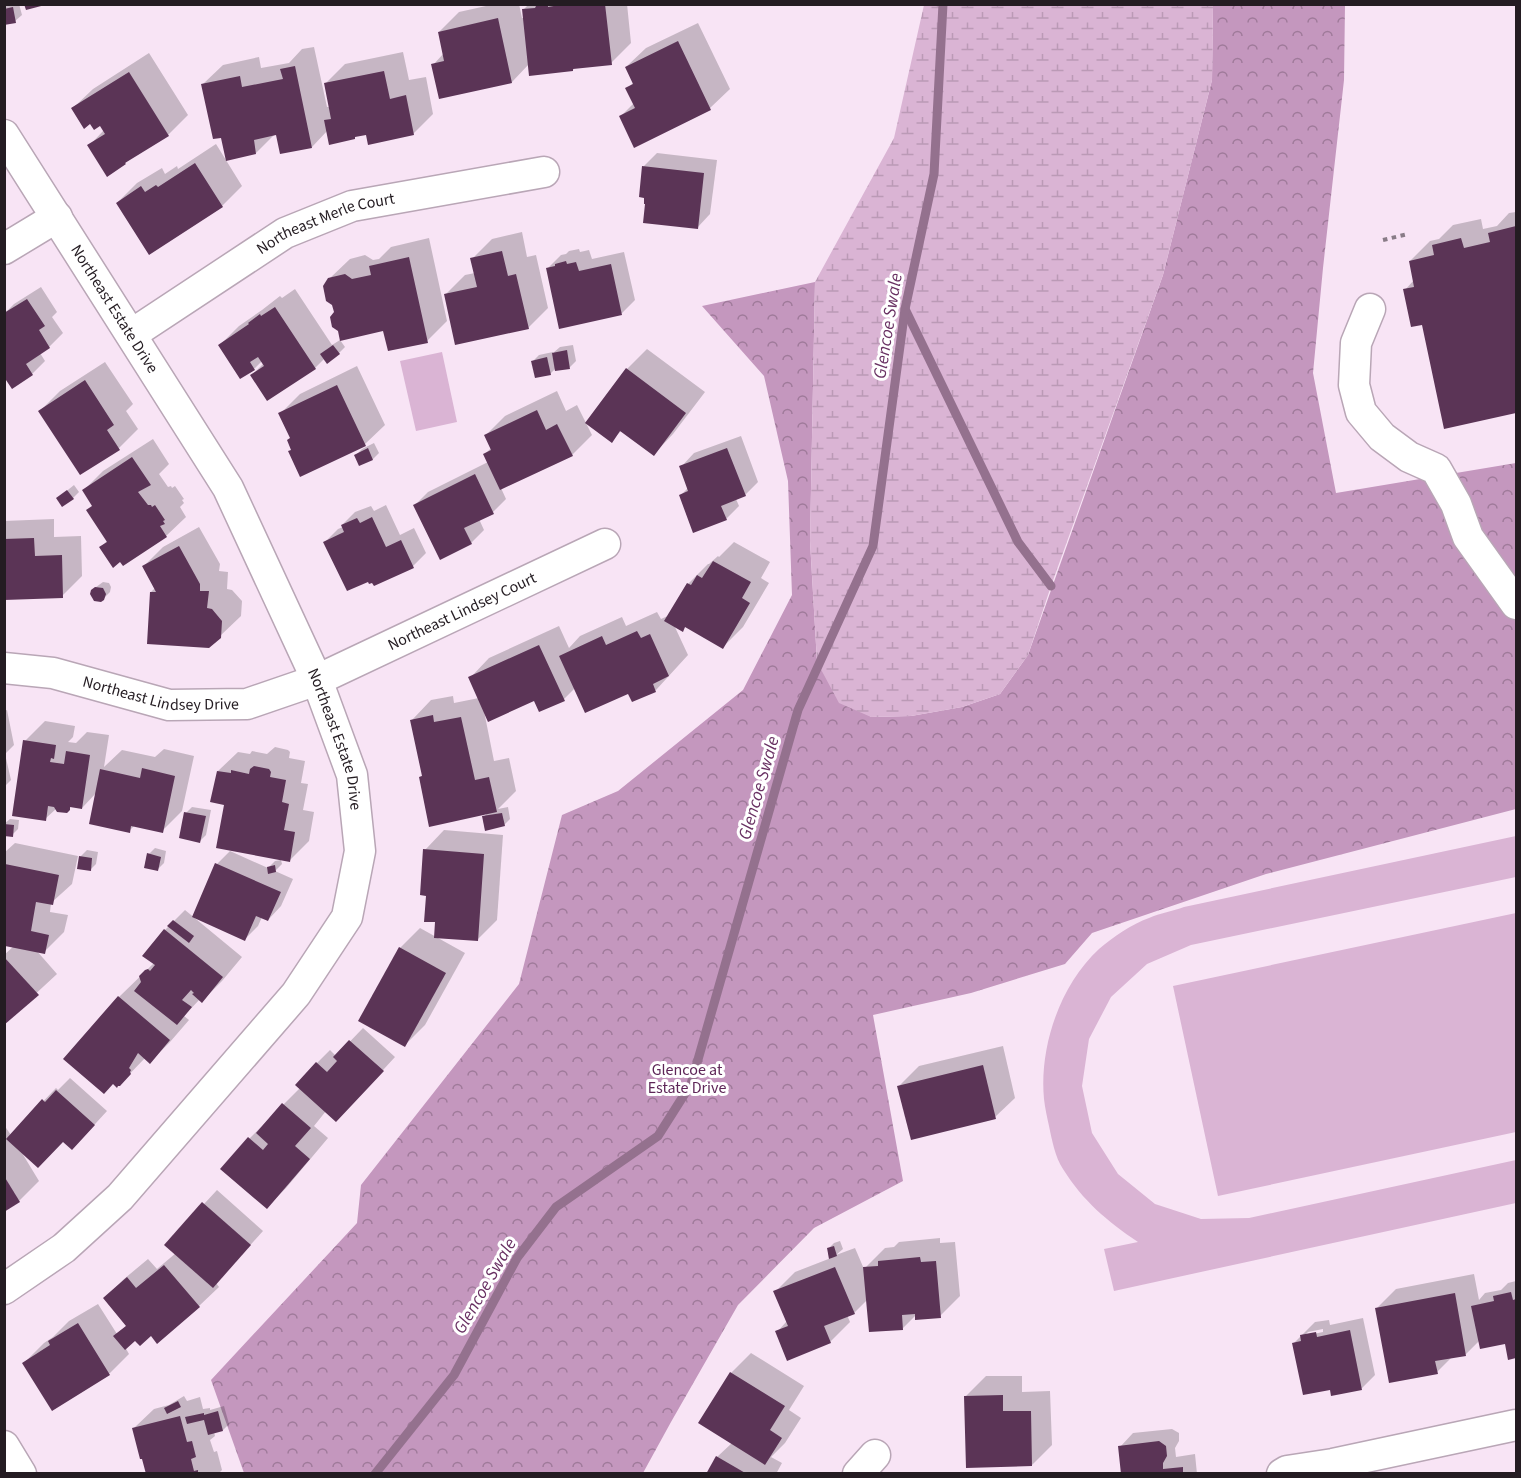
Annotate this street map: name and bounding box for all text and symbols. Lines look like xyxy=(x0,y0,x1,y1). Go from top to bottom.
street label: Northeast Merle Court xyxy=(252,188,397,260)
street label: Northeast Estate Drive xyxy=(65,240,163,378)
water label: Glencoe Swale xyxy=(867,271,909,381)
street label: Northeast Lindsey Court xyxy=(384,567,540,656)
street label: Northeast Estate Drive xyxy=(302,665,367,811)
street label: Northeast Lindsey Drive xyxy=(80,671,239,716)
water label: Glencoe Swale xyxy=(732,733,786,843)
park label: Glencoe at Estate Drive xyxy=(648,1059,726,1099)
water label: Glencoe Swale xyxy=(447,1233,523,1338)

